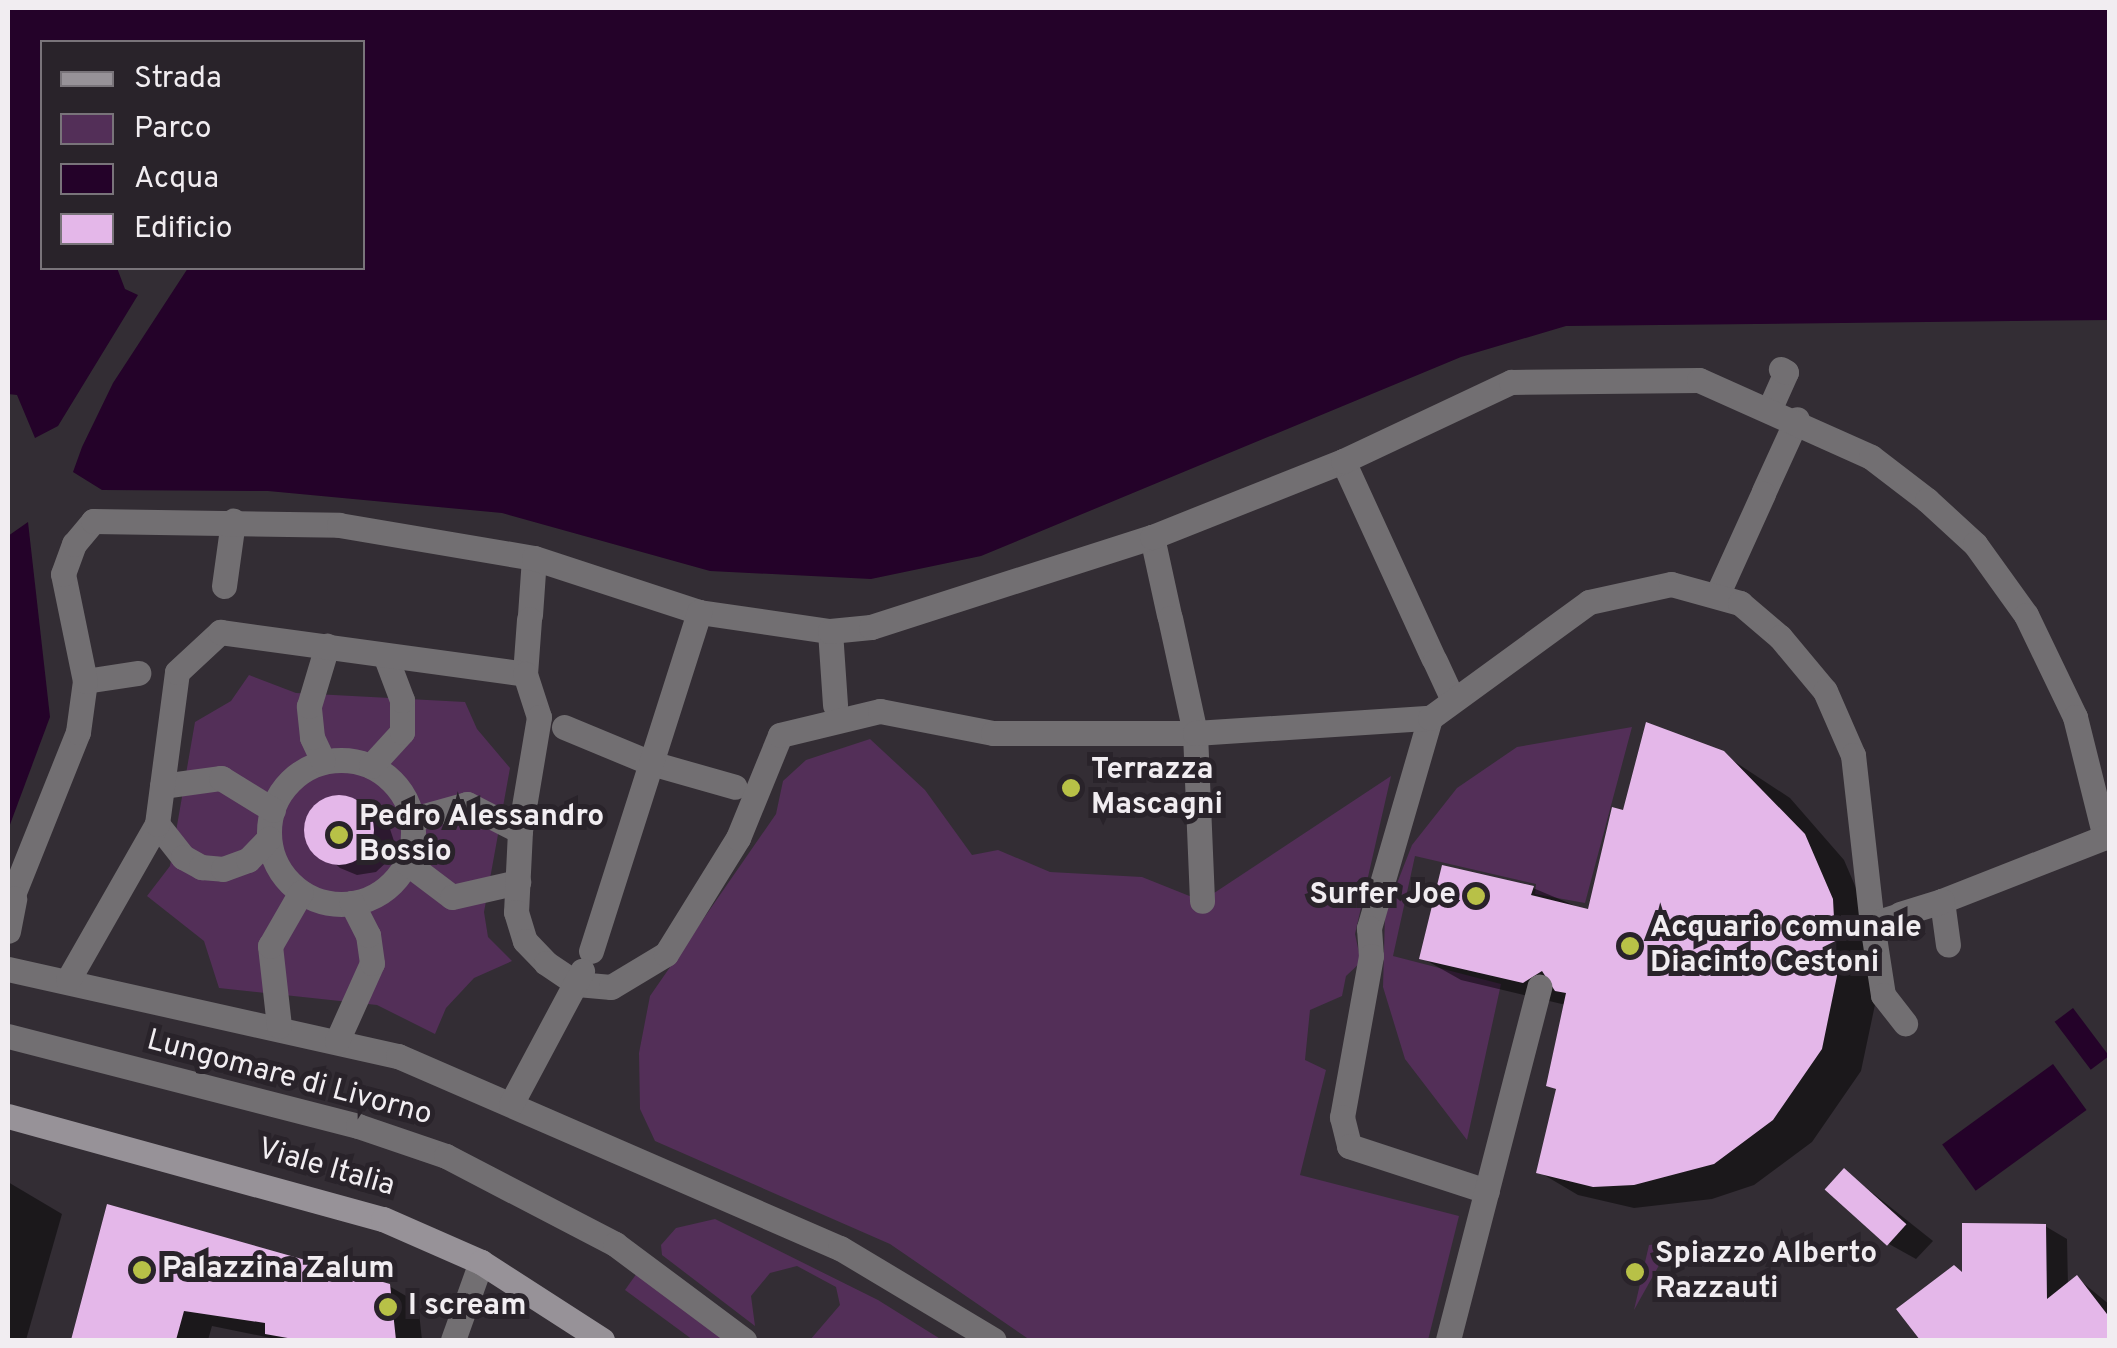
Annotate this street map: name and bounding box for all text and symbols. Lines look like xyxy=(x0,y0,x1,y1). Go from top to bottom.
legend xyxy=(40,40,365,270)
text: Strada xyxy=(134,61,222,98)
text: Parco xyxy=(134,111,211,148)
text: Acqua xyxy=(134,161,219,198)
text: Edificio xyxy=(134,211,232,248)
place label: Terrazza Mascagni xyxy=(1091,753,1223,824)
marker: Terrazza Mascagni xyxy=(1060,777,1082,799)
place label: Pedro Alessandro Bossio xyxy=(359,800,605,870)
marker: Pedro Alessandro Bossio xyxy=(328,824,350,846)
place label: Surfer Joe xyxy=(1309,878,1456,914)
marker: Surfer Joe xyxy=(1465,885,1487,907)
place label: Acquario comunale Diacinto Cestoni xyxy=(1650,911,1922,982)
marker: Acquario comunale Diacinto Cestoni xyxy=(1619,935,1641,957)
street label: Lungomare di Livorno xyxy=(142,1024,436,1134)
street label: Viale Italia xyxy=(253,1132,399,1206)
place label: Spiazzo Alberto Razzauti xyxy=(1655,1237,1879,1308)
place label: Palazzina Zalum xyxy=(162,1252,394,1288)
marker: Palazzina Zalum xyxy=(131,1259,153,1281)
marker: Spiazzo Alberto Razzauti xyxy=(1624,1261,1646,1283)
place label: I scream xyxy=(408,1289,526,1325)
marker: I scream xyxy=(377,1296,399,1318)

